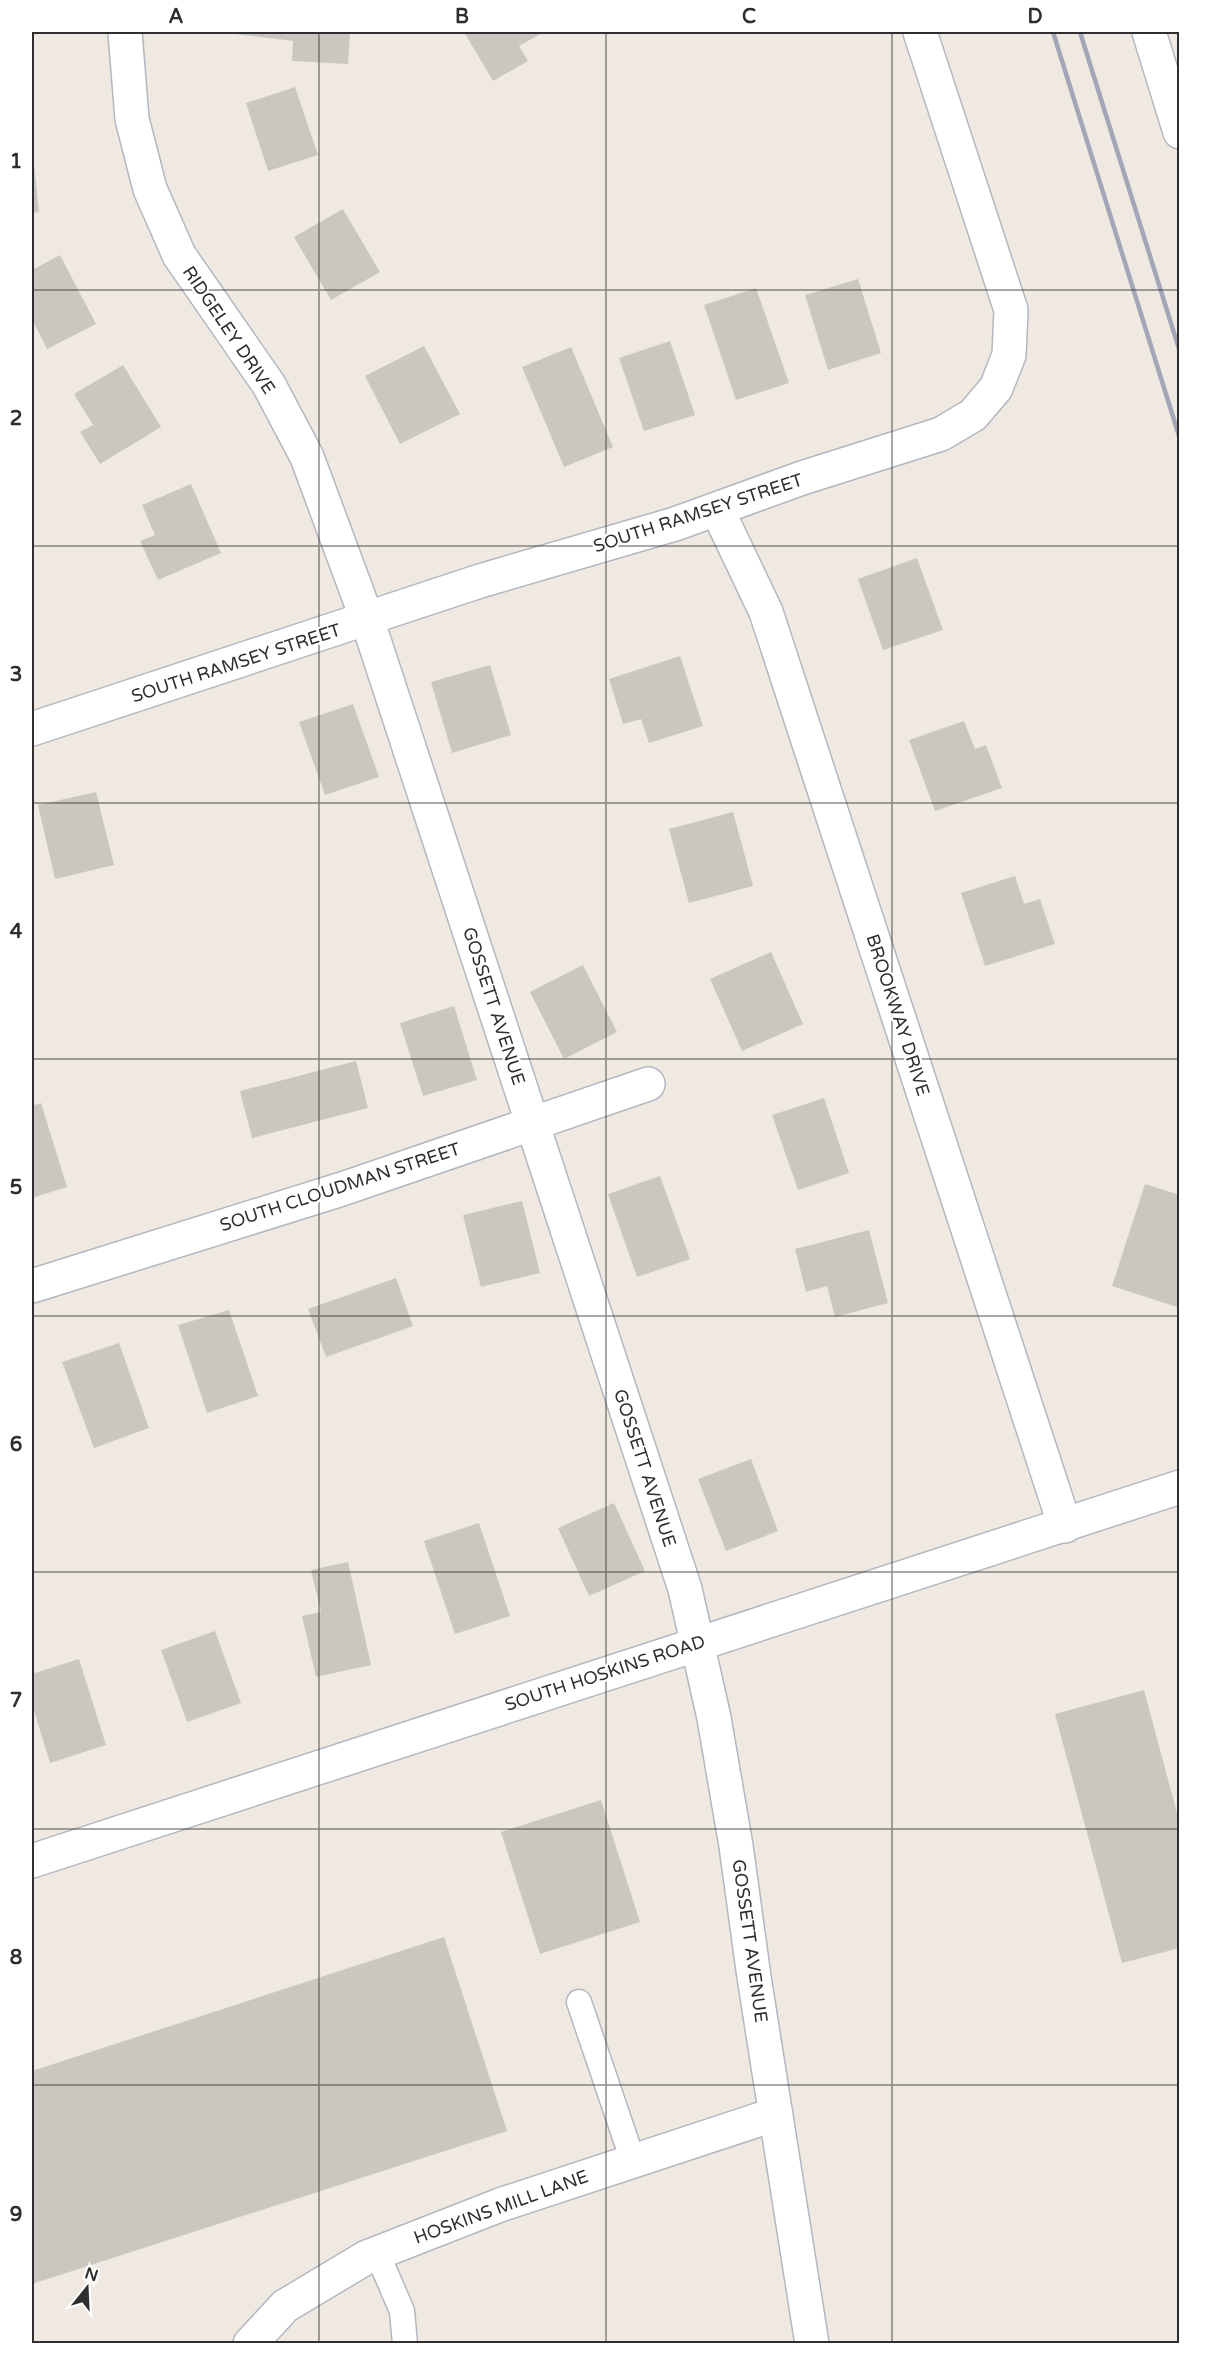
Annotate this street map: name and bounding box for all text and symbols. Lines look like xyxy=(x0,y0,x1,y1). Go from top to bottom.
text: A xyxy=(169,5,184,29)
text: B xyxy=(455,5,469,29)
text: C xyxy=(742,5,756,29)
text: D xyxy=(1027,5,1043,29)
text: 1 xyxy=(10,150,22,174)
street label: RIDGELEY DRIVE xyxy=(178,262,280,398)
text: 2 xyxy=(10,407,22,431)
street label: SOUTH RAMSEY STREET xyxy=(590,469,806,557)
street label: SOUTH RAMSEY STREET xyxy=(128,619,344,707)
text: 3 xyxy=(10,663,22,687)
text: 4 xyxy=(10,920,23,944)
street label: GOSSETT AVENUE xyxy=(458,924,530,1088)
street label: BROOKWAY DRIVE xyxy=(861,931,935,1099)
street label: SOUTH CLOUDMAN STREET xyxy=(217,1138,463,1236)
text: 5 xyxy=(10,1176,22,1200)
street label: GOSSETT AVENUE xyxy=(609,1386,681,1550)
text: 6 xyxy=(10,1433,22,1457)
street label: SOUTH HOSKINS ROAD xyxy=(502,1630,708,1716)
text: 7 xyxy=(10,1689,22,1713)
street label: GOSSETT AVENUE xyxy=(728,1858,772,2024)
text: 8 xyxy=(10,1946,22,1970)
street label: HOSKINS MILL LANE xyxy=(411,2165,591,2249)
text: 9 xyxy=(10,2203,22,2227)
north arrow xyxy=(57,2258,117,2318)
text: N xyxy=(82,2263,101,2286)

